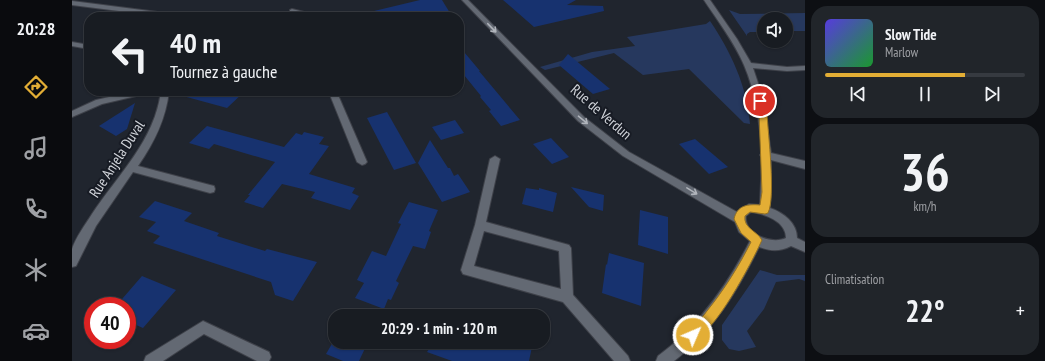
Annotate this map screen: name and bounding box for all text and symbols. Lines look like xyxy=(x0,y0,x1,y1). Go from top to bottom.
map controls xyxy=(757,12,793,48)
button: sound xyxy=(757,12,793,48)
text: 20:28 xyxy=(17,17,55,40)
one-way arrow xyxy=(487,23,497,33)
text: 40 m xyxy=(170,24,221,61)
text: Slow Tide xyxy=(885,25,937,44)
icon: left xyxy=(104,28,156,80)
text: Marlow xyxy=(885,44,918,61)
text: Tournez à gauche xyxy=(170,60,277,83)
icon: directions xyxy=(22,73,50,101)
street label: Rue de Verdun xyxy=(567,80,636,143)
icon: previous xyxy=(847,83,869,105)
icon: pause xyxy=(914,83,936,105)
icon: next xyxy=(981,83,1003,105)
pin xyxy=(743,84,777,118)
icon: arrive xyxy=(749,90,771,112)
street label: Rue Anjela Duval xyxy=(85,116,149,201)
one-way arrow xyxy=(578,116,589,125)
icon: music xyxy=(22,134,50,162)
text: 36 xyxy=(900,138,950,205)
one-way arrow xyxy=(686,187,697,195)
icon: phone xyxy=(22,195,50,223)
text: km/h xyxy=(913,198,937,215)
icon: climate xyxy=(22,256,50,284)
text: Climatisation xyxy=(825,271,884,288)
text: 22° xyxy=(905,291,945,330)
text: − xyxy=(825,296,834,324)
text: + xyxy=(1016,296,1025,324)
speed limit sign: 40 xyxy=(84,297,136,349)
position arrow xyxy=(672,314,714,356)
icon: car xyxy=(22,317,50,345)
text: 20:29 · 1 min · 120 m xyxy=(381,319,497,338)

